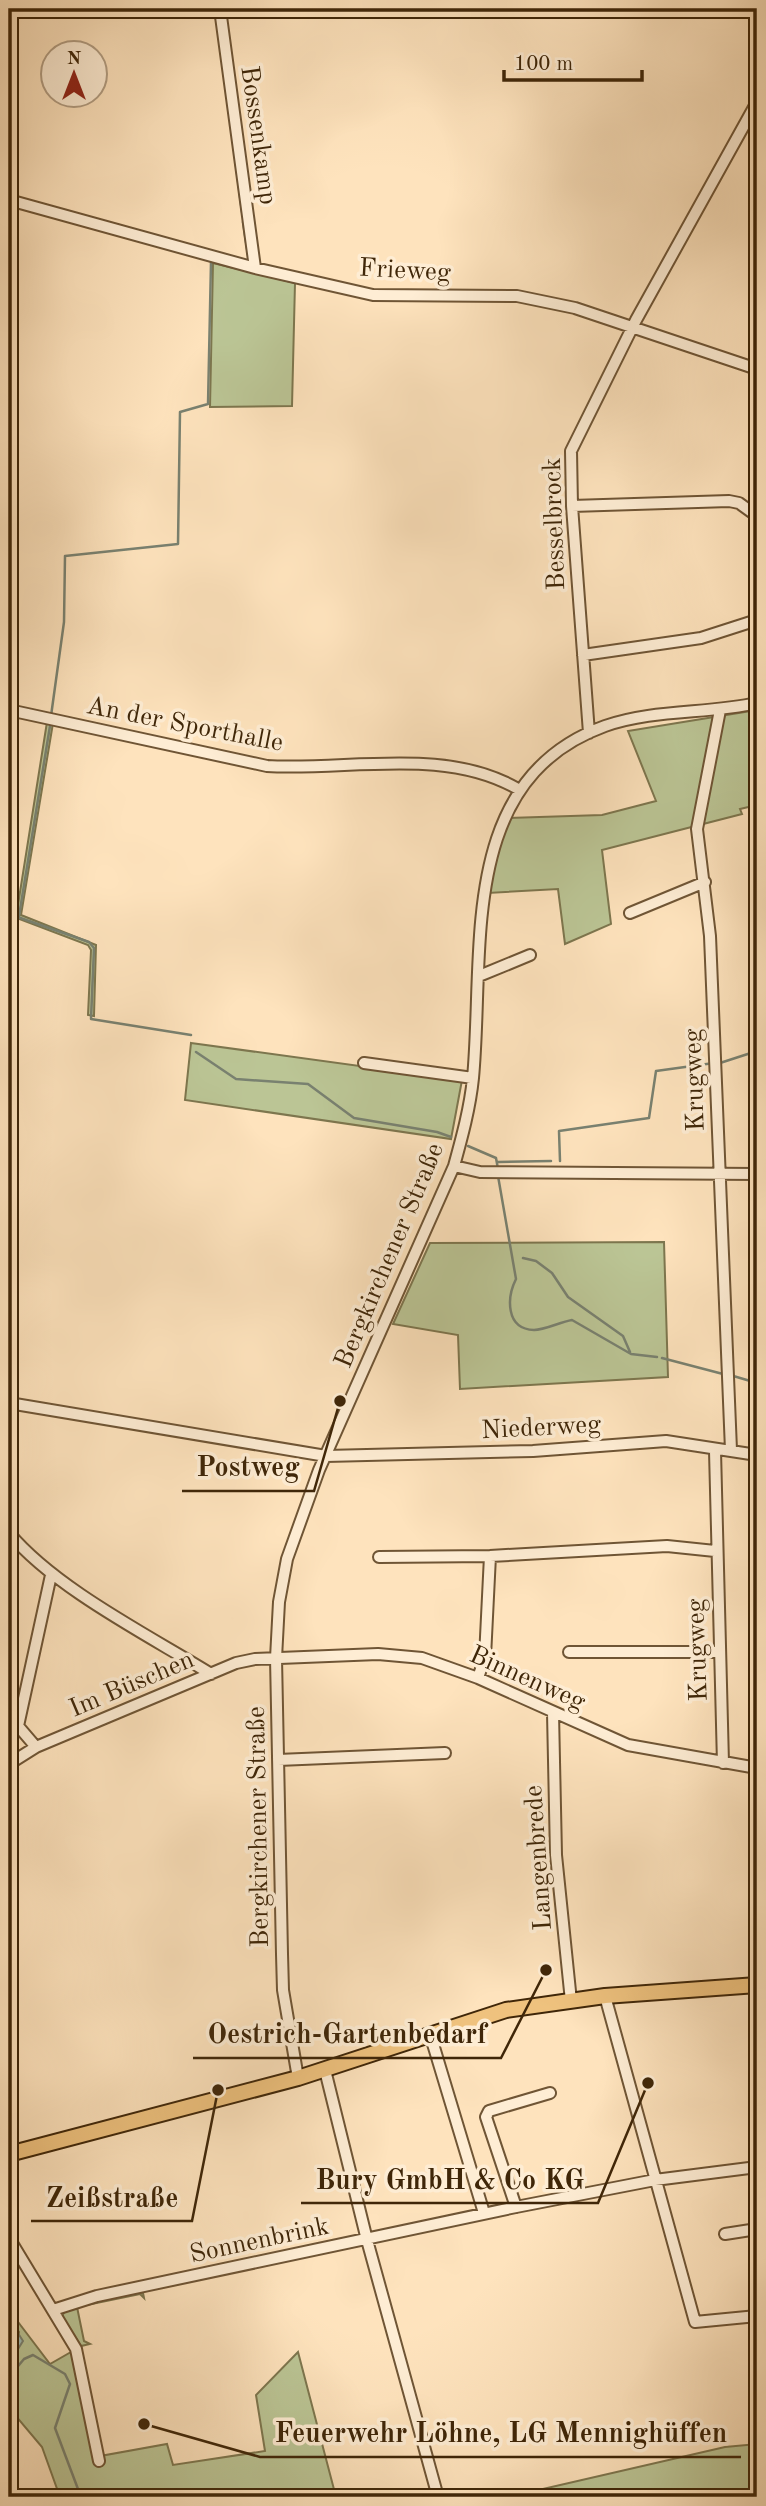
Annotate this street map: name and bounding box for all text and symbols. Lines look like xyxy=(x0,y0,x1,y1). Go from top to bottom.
north arrow xyxy=(38,38,108,108)
scale bar xyxy=(504,38,642,82)
text: N xyxy=(67,50,82,69)
text: 100 m xyxy=(514,54,573,75)
street label: Bossenkamp xyxy=(235,64,281,206)
street label: Frieweg xyxy=(358,256,452,286)
street label: Besselbrock xyxy=(540,457,570,591)
street label: An der Sporthalle xyxy=(84,693,285,757)
street label: Krugweg xyxy=(680,1028,710,1132)
street label: Bergkirchener Straße xyxy=(331,1140,449,1372)
street label: Niederweg xyxy=(480,1412,602,1444)
callout: Postweg xyxy=(182,1442,314,1491)
text: Postweg xyxy=(196,1455,300,1483)
street label: Krugweg xyxy=(683,1598,713,1702)
street label: Binnenweg xyxy=(465,1642,589,1716)
street label: Im Büschen xyxy=(66,1647,198,1723)
street label: Bergkirchener Straße xyxy=(244,1706,274,1948)
street label: Langenbrede xyxy=(521,1784,557,1931)
callout: Oestrich-Gartenbedarf xyxy=(193,2009,501,2058)
text: Oestrich-Gartenbedarf xyxy=(207,2022,489,2050)
callout: Bury GmbH & Co KG xyxy=(301,2154,598,2203)
text: Bury GmbH & Co KG xyxy=(315,2168,585,2196)
callout: Zeißstraße xyxy=(31,2172,192,2221)
text: Zeißstraße xyxy=(46,2186,178,2214)
street label: Sonnenbrink xyxy=(187,2214,331,2268)
callout: Feuerwehr Löhne, LG Mennighüffen xyxy=(260,2408,741,2457)
text: Feuerwehr Löhne, LG Mennighüffen xyxy=(275,2421,727,2449)

